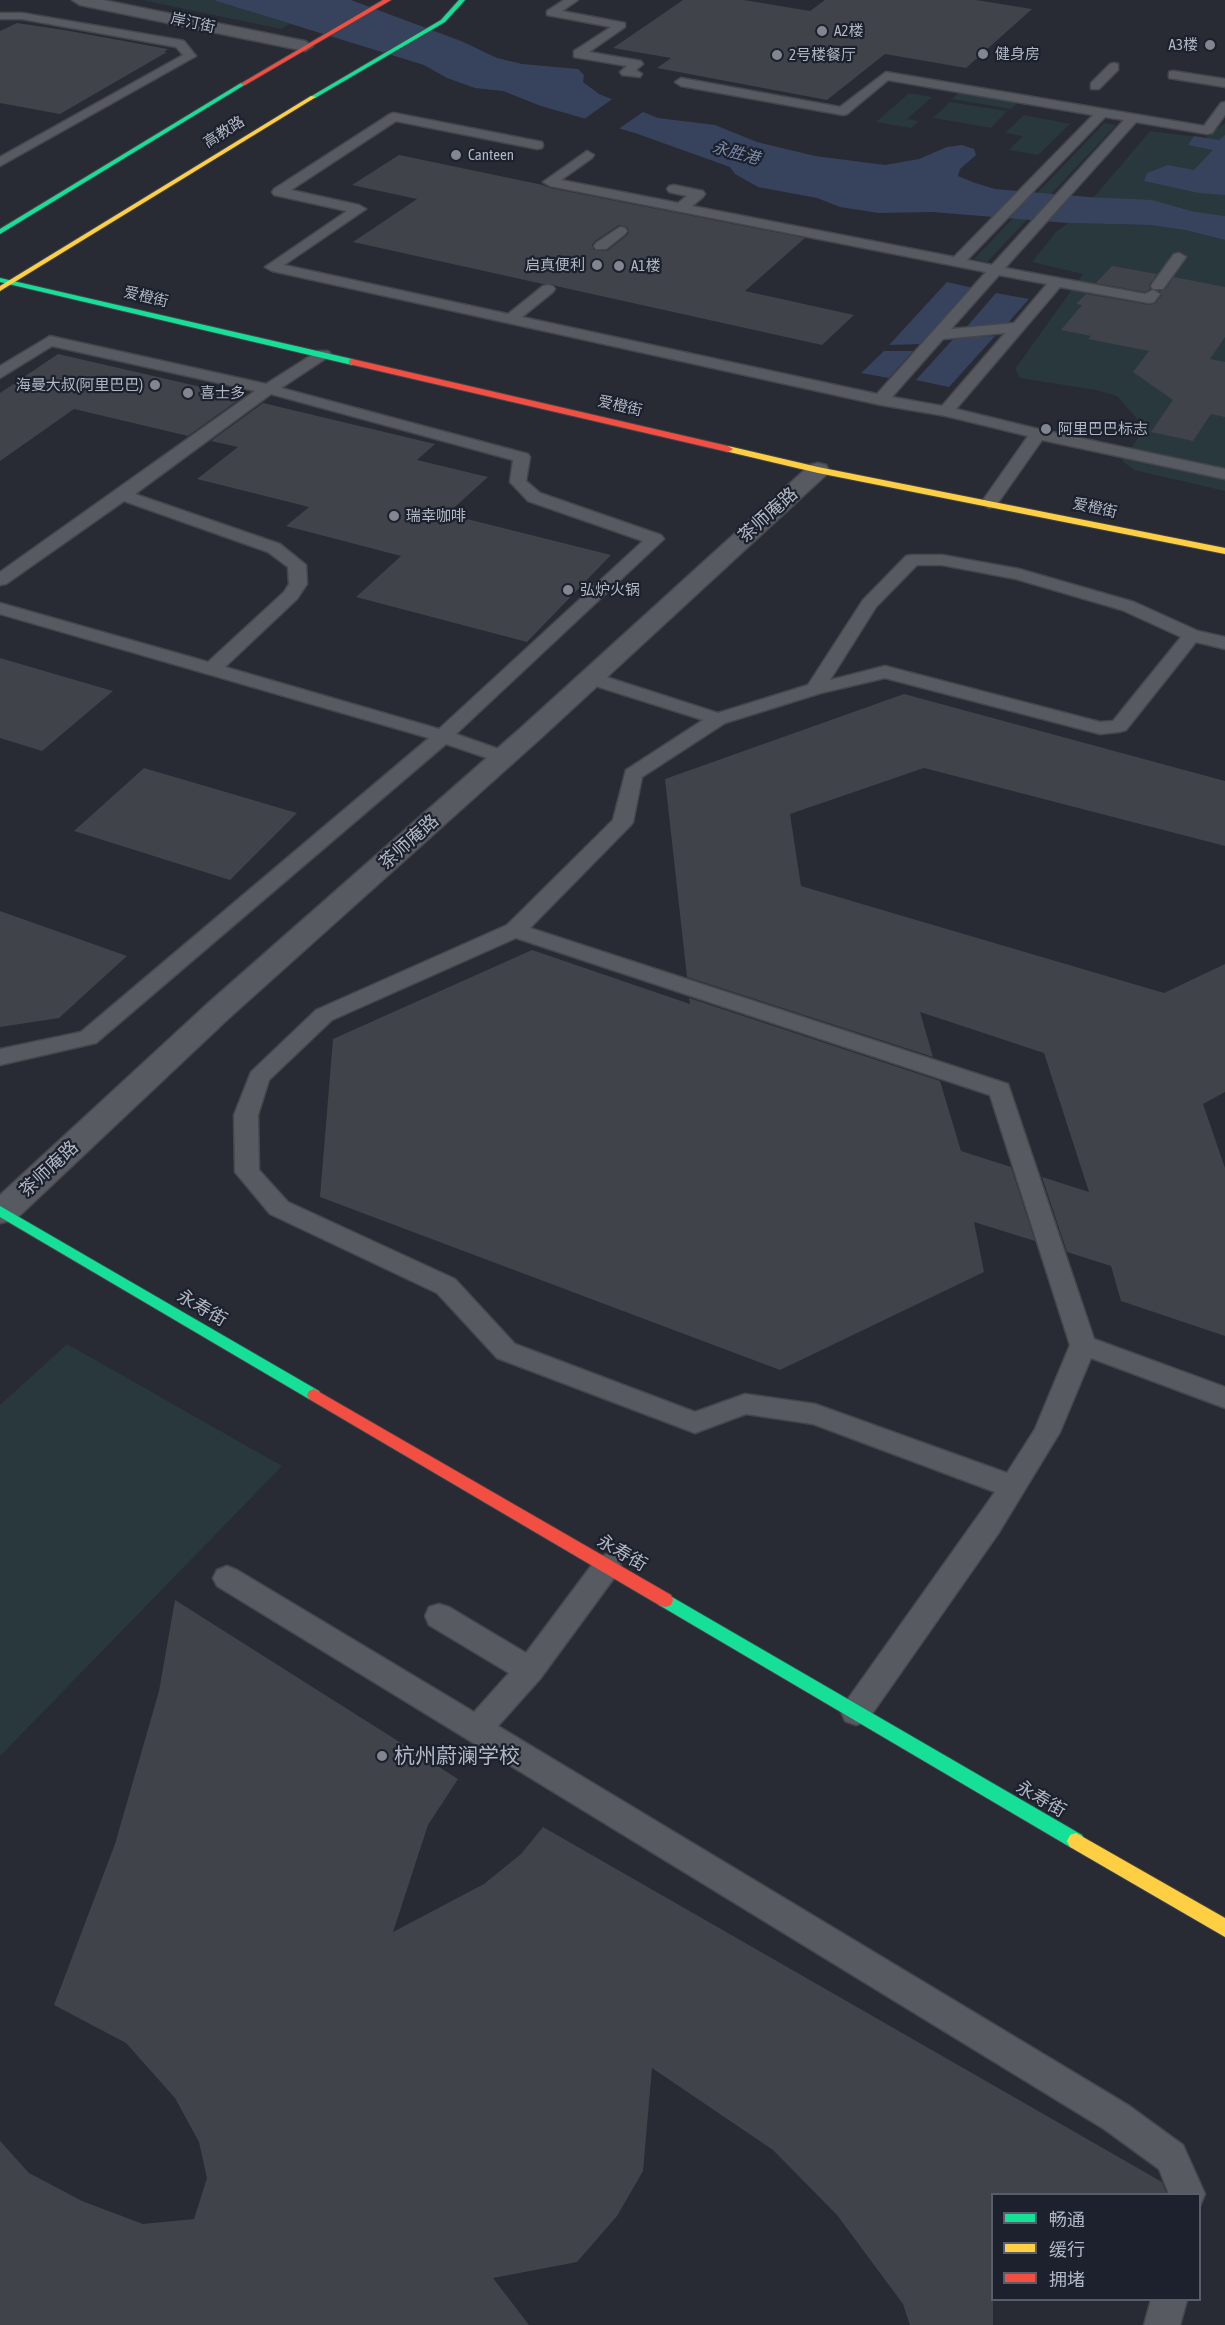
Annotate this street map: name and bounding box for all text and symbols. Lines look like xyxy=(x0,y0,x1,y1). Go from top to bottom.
street label: 岸汀街 xyxy=(169,10,217,36)
place label: A2楼 xyxy=(834,22,863,40)
marker: A2楼 xyxy=(815,24,829,38)
place label: A3楼 xyxy=(1169,36,1198,54)
marker: A3楼 xyxy=(1203,38,1217,52)
place label: 健身房 xyxy=(995,45,1040,63)
place label: 2号楼餐厅 xyxy=(789,46,856,64)
marker: 健身房 xyxy=(976,47,990,61)
marker: 2号楼餐厅 xyxy=(770,48,784,62)
street label: 高教路 xyxy=(200,112,248,152)
water label: 永胜港 xyxy=(710,138,762,168)
place label: Canteen xyxy=(468,146,514,164)
marker: Canteen xyxy=(449,148,463,162)
place label: 启真便利 xyxy=(525,256,585,274)
place label: A1楼 xyxy=(631,257,660,275)
marker: 启真便利 xyxy=(590,258,604,272)
marker: A1楼 xyxy=(612,259,626,273)
street label: 爱橙街 xyxy=(122,283,170,311)
place label: 海曼大叔(阿里巴巴) xyxy=(16,376,143,394)
marker: 海曼大叔(阿里巴巴) xyxy=(148,378,162,392)
place label: 喜士多 xyxy=(200,384,245,402)
marker: 喜士多 xyxy=(181,386,195,400)
street label: 爱橙街 xyxy=(596,392,644,420)
place label: 阿里巴巴标志 xyxy=(1058,420,1148,438)
marker: 阿里巴巴标志 xyxy=(1039,422,1053,436)
street label: 茶师庵路 xyxy=(734,483,802,547)
street label: 爱橙街 xyxy=(1071,495,1119,521)
place label: 瑞幸咖啡 xyxy=(406,507,466,525)
marker: 瑞幸咖啡 xyxy=(387,509,401,523)
place label: 弘炉火锅 xyxy=(580,581,640,599)
marker: 弘炉火锅 xyxy=(561,583,575,597)
street label: 茶师庵路 xyxy=(375,810,443,874)
street label: 茶师庵路 xyxy=(15,1137,83,1201)
street label: 永寿街 xyxy=(173,1285,231,1331)
street label: 永寿街 xyxy=(593,1530,651,1576)
place label: 杭州蔚澜学校 xyxy=(394,1743,520,1769)
marker: 杭州蔚澜学校 xyxy=(375,1749,389,1763)
street label: 永寿街 xyxy=(1012,1776,1070,1822)
legend xyxy=(991,2193,1201,2301)
text: 畅通 xyxy=(1049,2209,1085,2230)
text: 缓行 xyxy=(1049,2239,1085,2260)
text: 拥堵 xyxy=(1049,2269,1085,2290)

